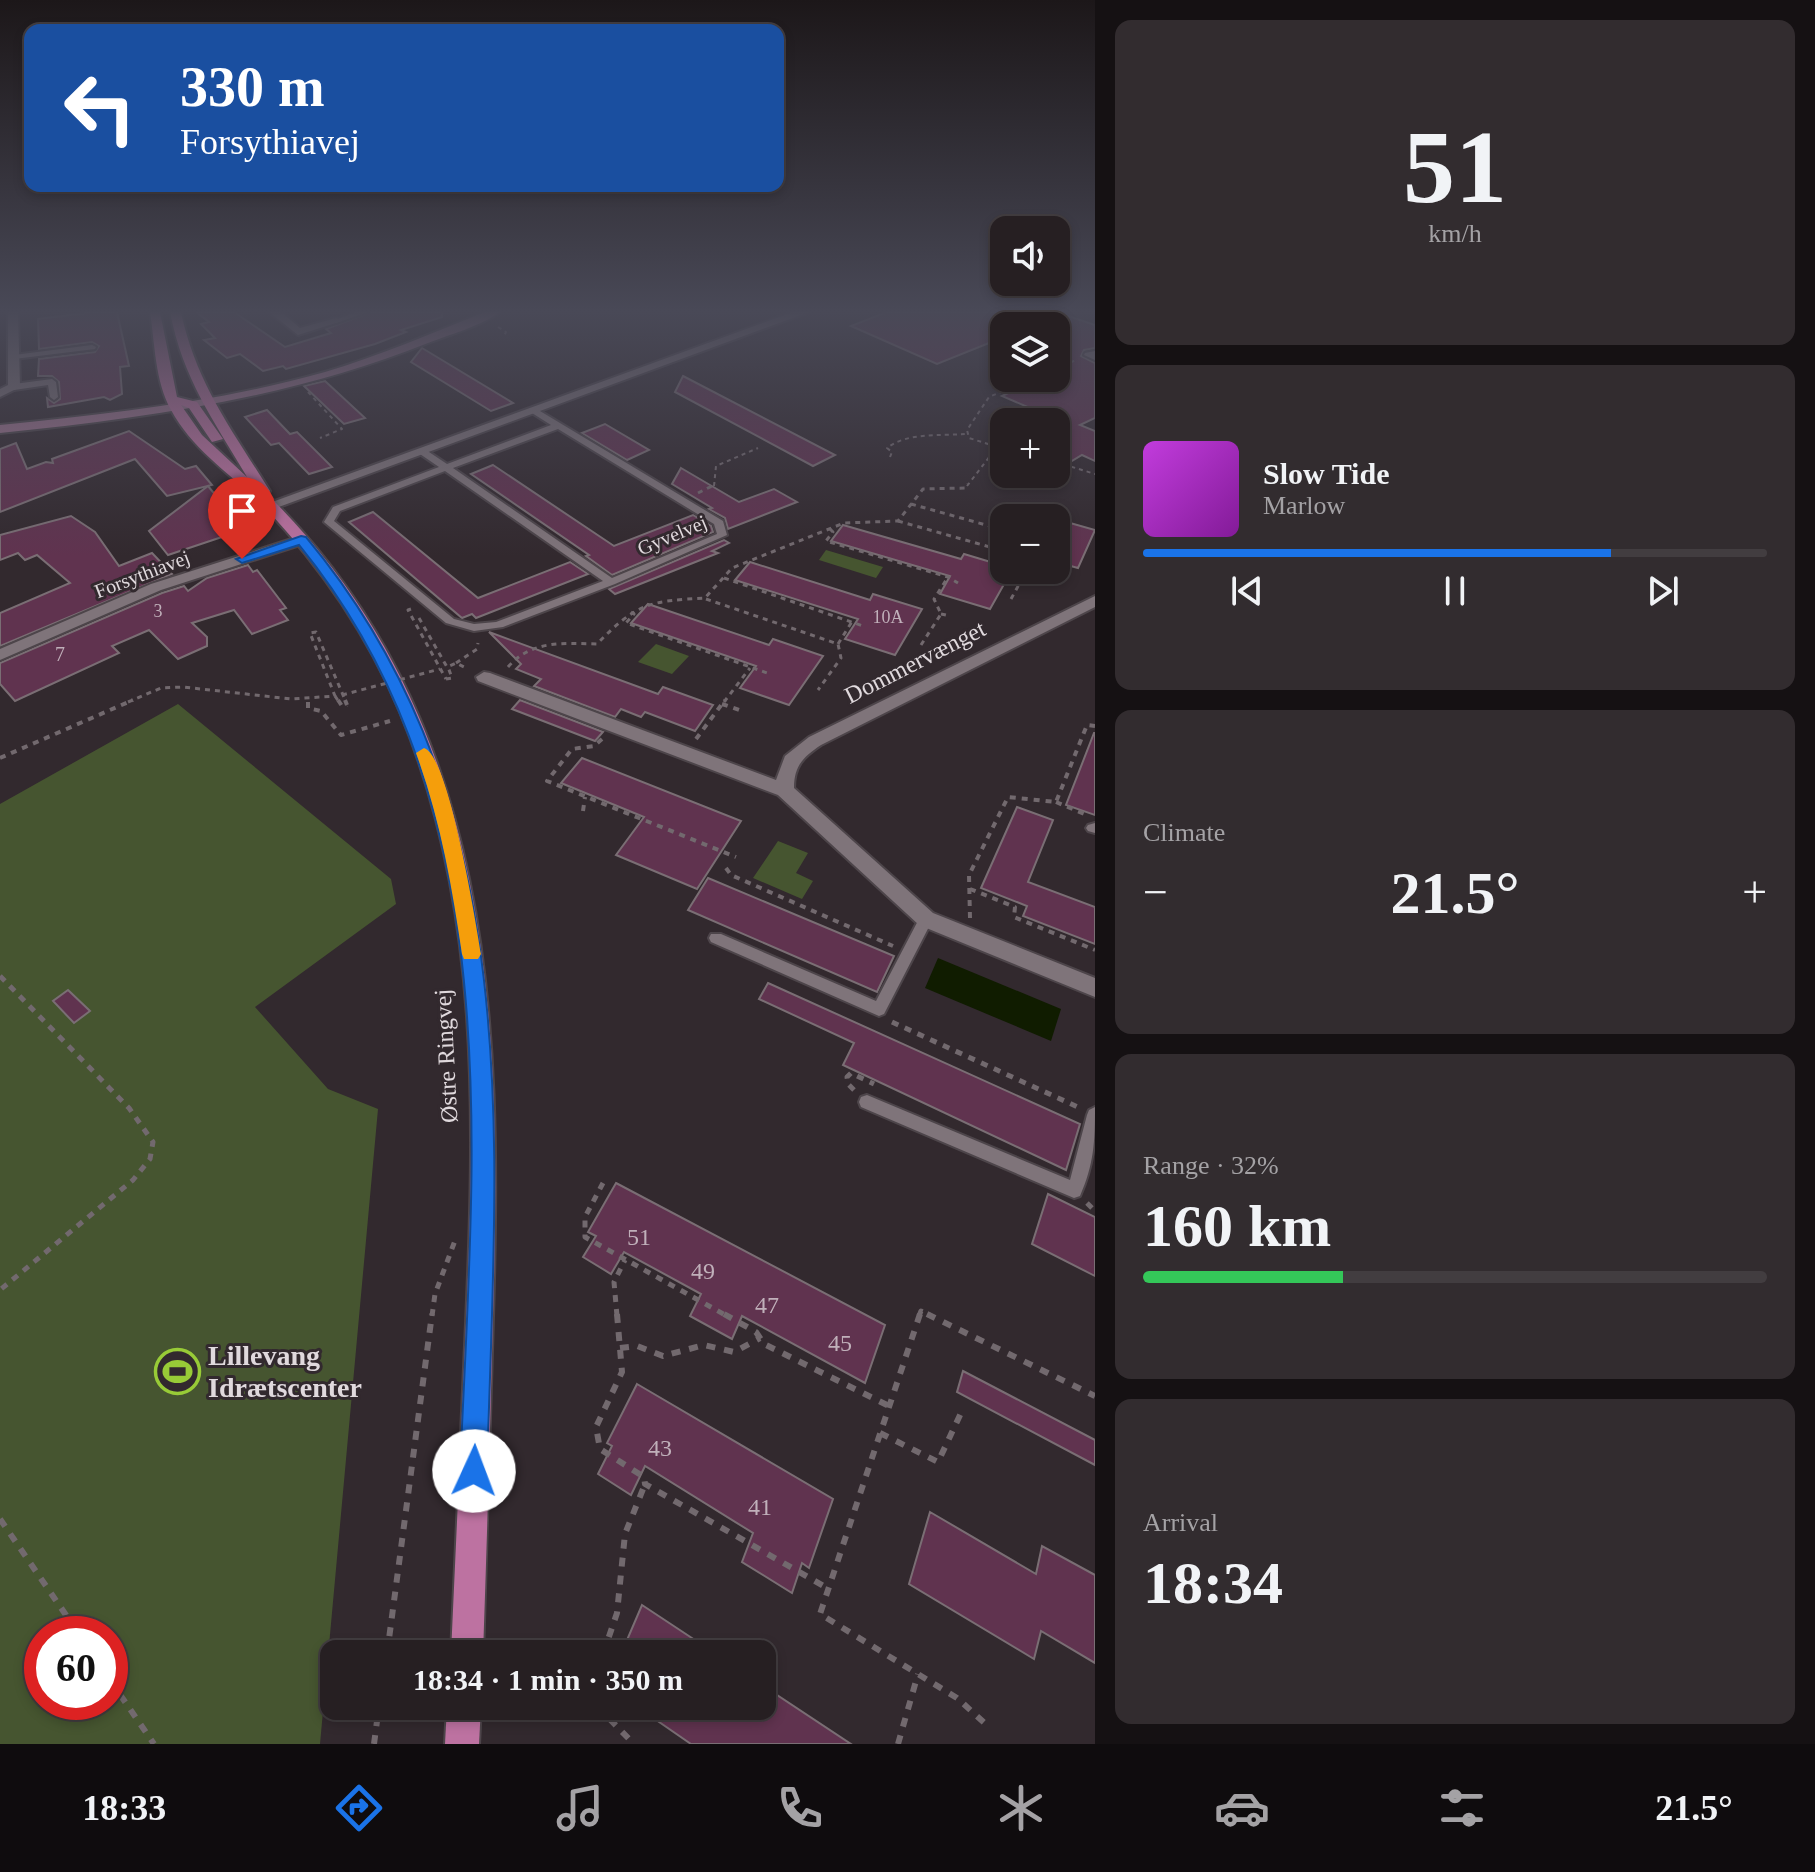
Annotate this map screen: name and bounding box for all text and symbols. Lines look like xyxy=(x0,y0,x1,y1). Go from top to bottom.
icon: left xyxy=(48,56,152,160)
text: 330 m xyxy=(180,56,325,118)
text: 51 xyxy=(1403,109,1507,224)
text: Forsythiavej xyxy=(180,122,360,162)
map controls xyxy=(990,216,1070,584)
button: sound xyxy=(990,216,1070,296)
text: km/h xyxy=(1428,219,1482,248)
button: layers xyxy=(990,312,1070,392)
button: + xyxy=(990,408,1070,488)
text: Slow Tide xyxy=(1263,457,1389,490)
pin xyxy=(208,477,276,559)
icon: arrive xyxy=(220,489,264,533)
text: Marlow xyxy=(1263,491,1345,520)
button: − xyxy=(990,504,1070,584)
street label: Gyvelvej xyxy=(634,511,710,560)
street label: Forsythiavej xyxy=(91,546,193,603)
icon: previous xyxy=(1225,569,1269,613)
icon: pause xyxy=(1433,569,1477,613)
icon: next xyxy=(1641,569,1685,613)
house number: 3 xyxy=(154,601,163,621)
house number: 10A xyxy=(873,607,904,627)
street label: Dommervænget xyxy=(840,615,990,709)
house number: 7 xyxy=(55,643,65,665)
text: Climate xyxy=(1143,818,1225,847)
text: 21.5° xyxy=(1391,860,1520,926)
text: − xyxy=(1143,868,1168,917)
text: + xyxy=(1742,868,1767,917)
street label: Østre Ringvej xyxy=(430,988,462,1124)
text: Range · 32% xyxy=(1143,1151,1279,1180)
text: 160 km xyxy=(1143,1193,1331,1259)
house number: 51 xyxy=(627,1224,651,1250)
house number: 49 xyxy=(691,1258,715,1284)
house number: 47 xyxy=(755,1292,779,1318)
house number: 45 xyxy=(828,1330,852,1356)
place label: Lillevang Idrætscenter xyxy=(208,1340,362,1403)
sports icon: Lillevang Idrætscenter xyxy=(153,1347,201,1395)
position arrow xyxy=(432,1429,516,1513)
house number: 43 xyxy=(648,1435,672,1461)
house number: 41 xyxy=(748,1494,772,1520)
text: Arrival xyxy=(1143,1508,1218,1537)
text: 18:34 xyxy=(1143,1550,1283,1616)
speed limit sign: 60 xyxy=(24,1616,128,1720)
text: 18:34 · 1 min · 350 m xyxy=(413,1663,683,1696)
icon: directions xyxy=(331,1780,387,1836)
icon: music xyxy=(552,1780,608,1836)
icon: phone xyxy=(772,1780,828,1836)
icon: climate xyxy=(993,1780,1049,1836)
icon: car xyxy=(1214,1780,1270,1836)
icon: filters xyxy=(1434,1780,1490,1836)
text: 18:33 xyxy=(82,1788,166,1828)
text: 21.5° xyxy=(1655,1788,1733,1828)

